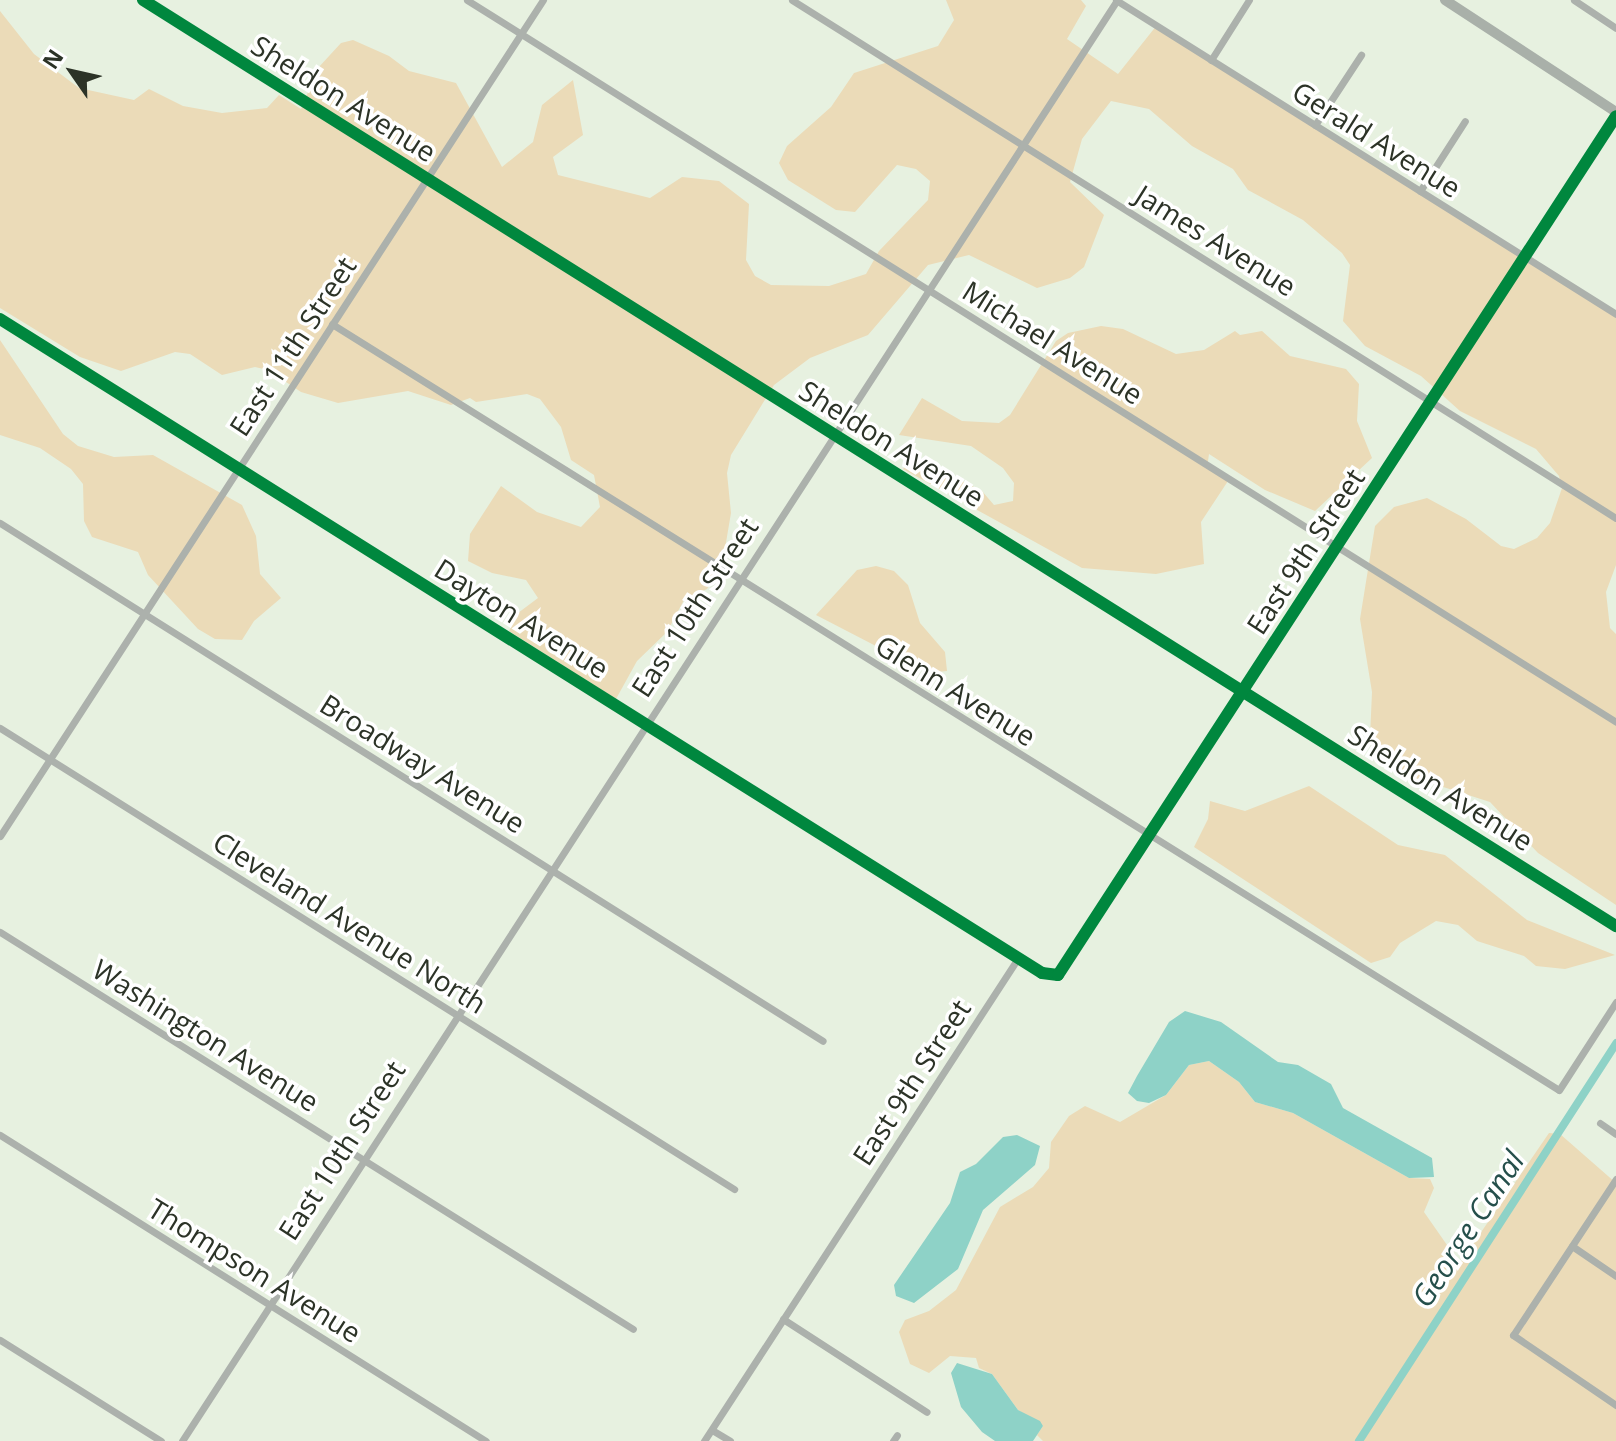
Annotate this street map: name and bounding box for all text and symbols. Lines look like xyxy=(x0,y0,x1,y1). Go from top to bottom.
street label: Sheldon Avenue xyxy=(246,28,442,168)
north arrow xyxy=(32,32,112,112)
text: N xyxy=(35,43,70,74)
street label: Gerald Avenue xyxy=(1287,74,1467,204)
street label: James Avenue xyxy=(1130,177,1302,303)
street label: East 11th Street xyxy=(222,250,362,442)
street label: Michael Avenue xyxy=(957,273,1149,411)
street label: Sheldon Avenue xyxy=(794,373,990,513)
street label: East 9th Street xyxy=(1239,462,1371,640)
street label: East 10th Street xyxy=(624,511,764,703)
street label: Dayton Avenue xyxy=(429,551,615,685)
street label: Glenn Avenue xyxy=(870,627,1042,753)
street label: Broadway Avenue xyxy=(314,686,532,840)
street label: Sheldon Avenue xyxy=(1343,717,1539,857)
street label: Cleveland Avenue North xyxy=(207,824,493,1020)
street label: Washington Avenue xyxy=(87,952,325,1118)
street label: East 9th Street xyxy=(845,993,977,1171)
street label: East 10th Street xyxy=(271,1054,411,1246)
water label: George Canal xyxy=(1404,1144,1532,1314)
street label: Thompson Avenue xyxy=(142,1191,368,1349)

